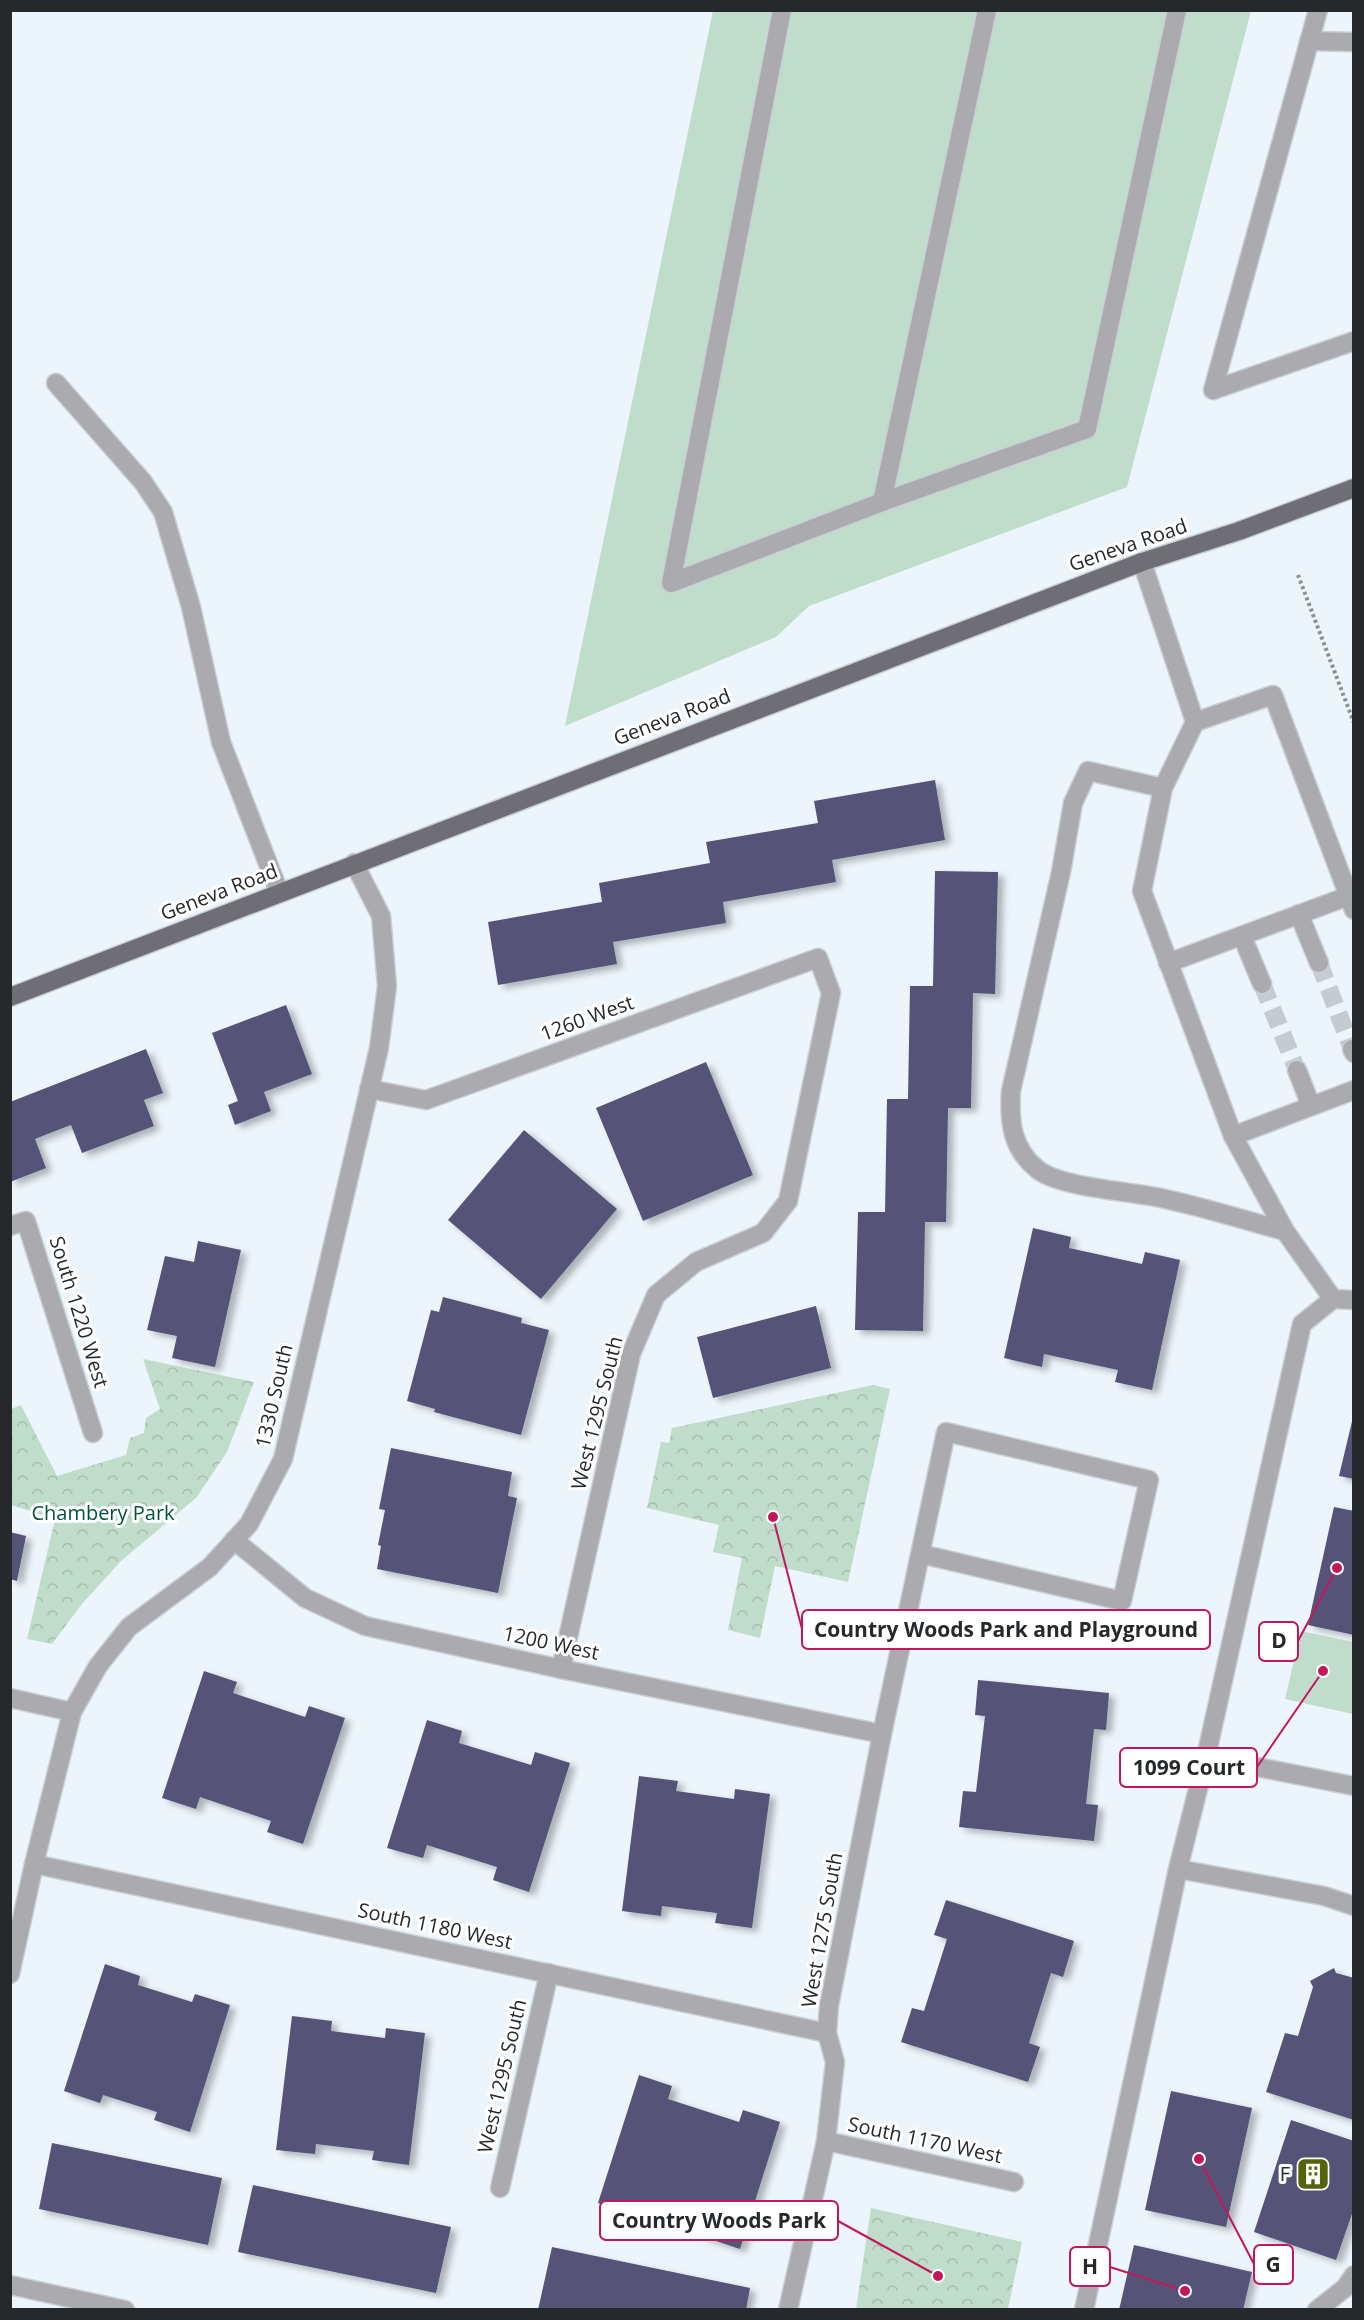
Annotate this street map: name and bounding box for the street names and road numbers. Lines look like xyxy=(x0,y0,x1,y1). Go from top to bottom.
street label: Geneva Road xyxy=(1065,512,1191,577)
street label: Geneva Road xyxy=(609,682,734,751)
street label: Geneva Road xyxy=(156,857,281,926)
street label: 1260 West xyxy=(536,988,637,1047)
street label: South 1220 West xyxy=(44,1233,115,1391)
street label: West 1295 South xyxy=(564,1333,629,1492)
street label: 1330 South xyxy=(248,1341,299,1450)
street label: 1200 West xyxy=(501,1619,601,1666)
street label: West 1275 South xyxy=(795,1850,848,2010)
street label: South 1180 West xyxy=(355,1896,515,1955)
street label: West 1295 South xyxy=(471,1996,532,2155)
street label: South 1170 West xyxy=(845,2110,1005,2169)

